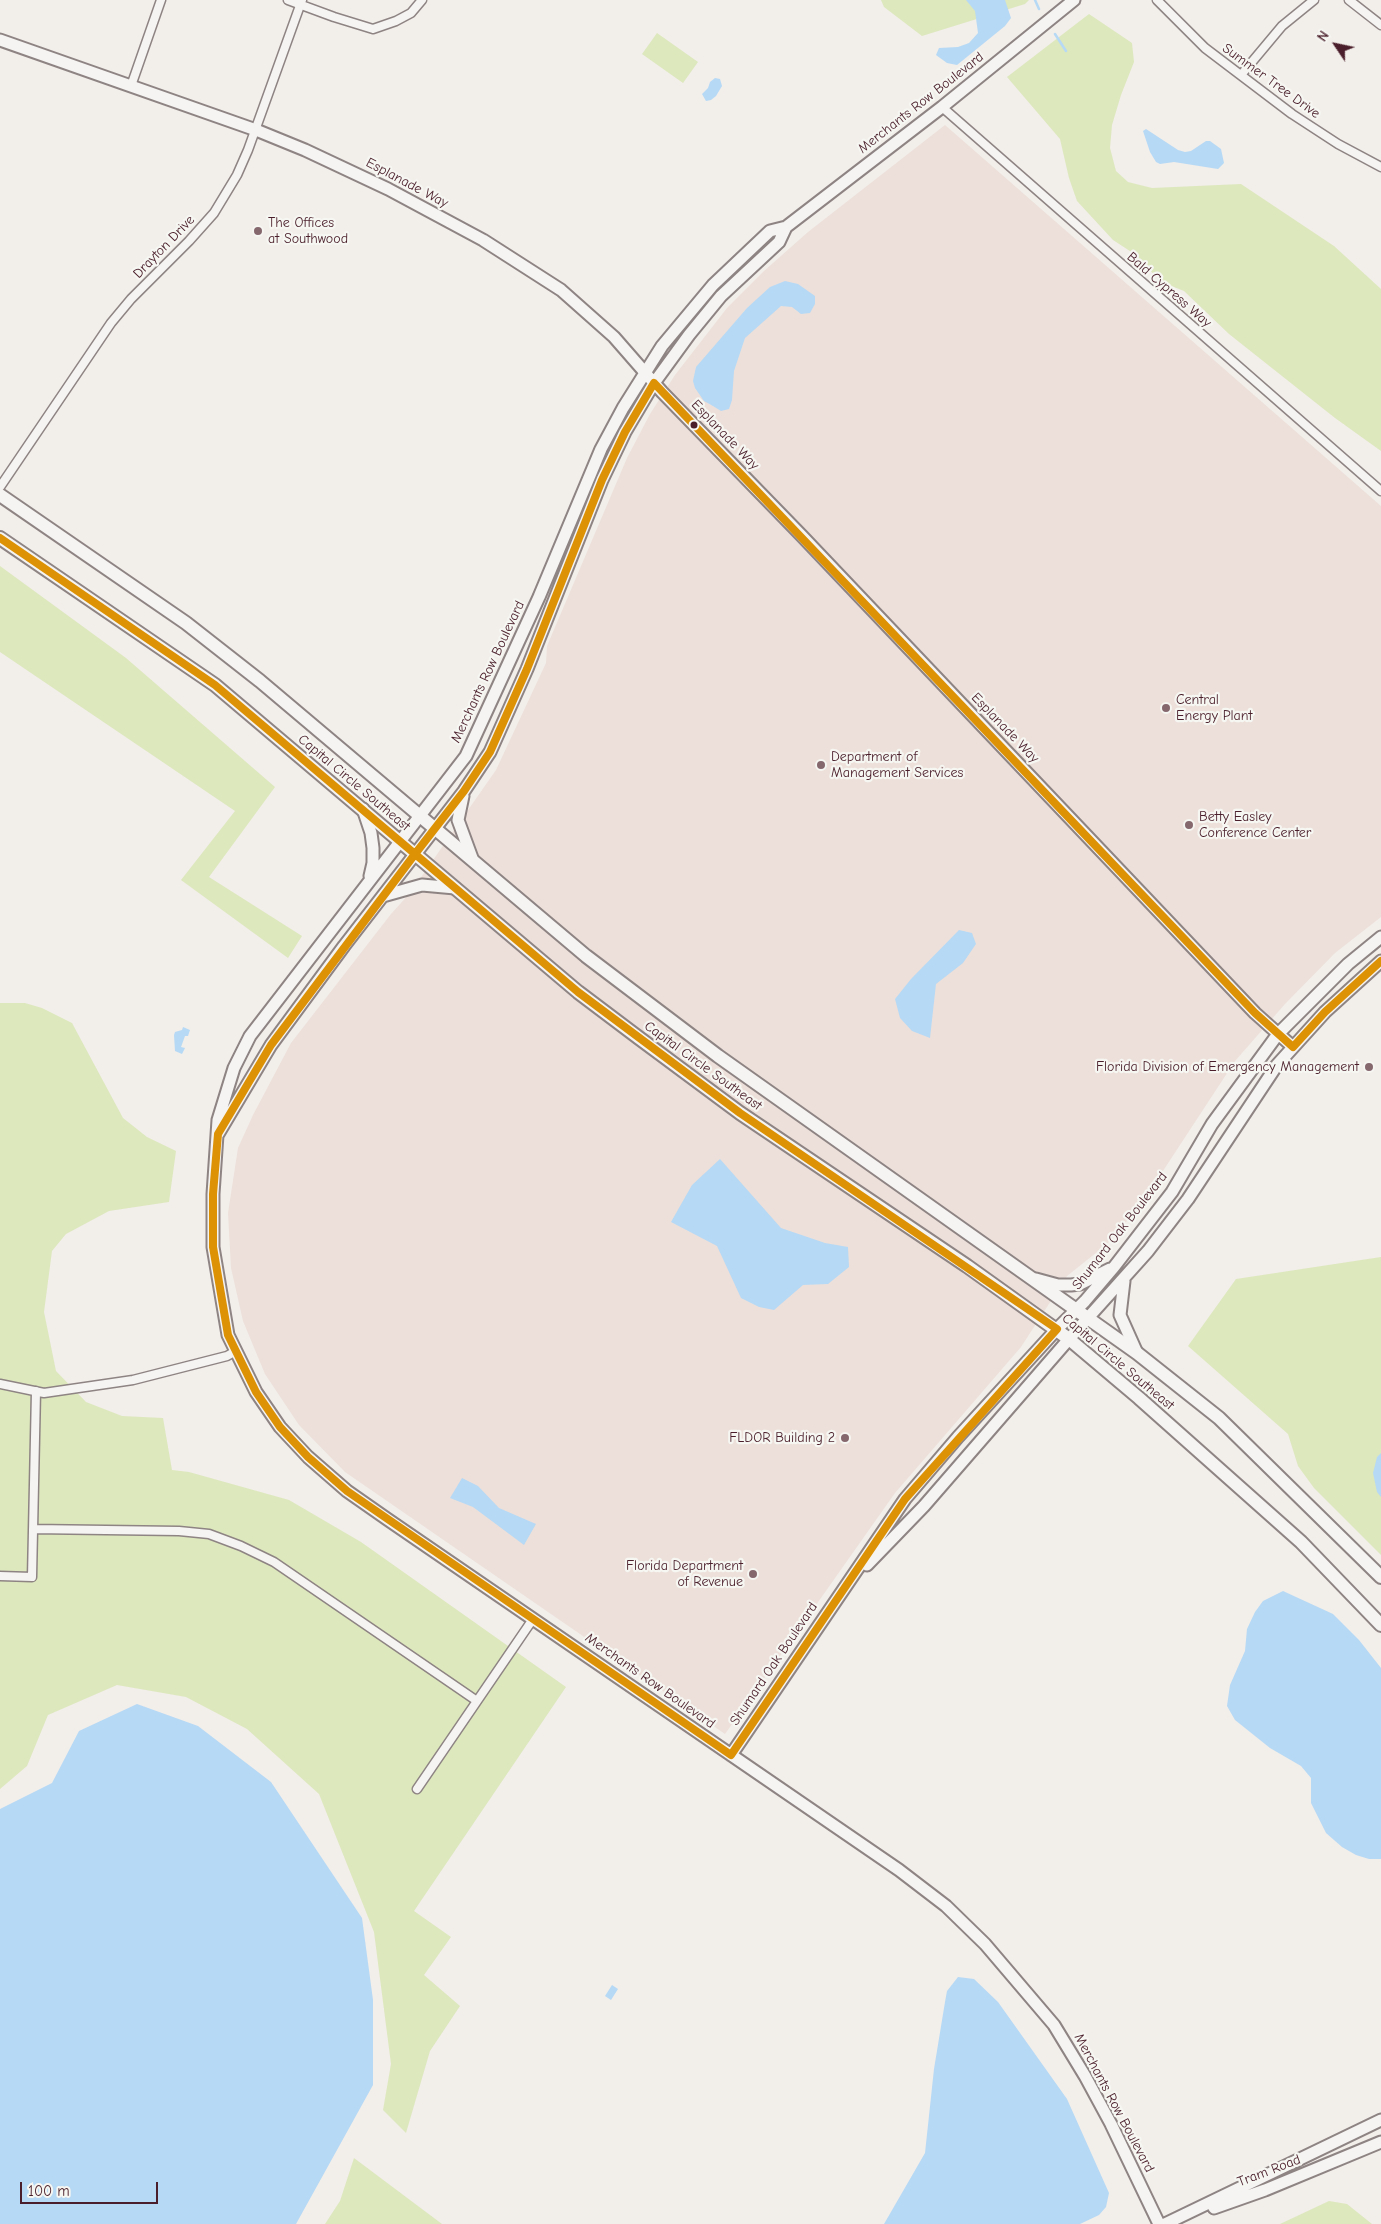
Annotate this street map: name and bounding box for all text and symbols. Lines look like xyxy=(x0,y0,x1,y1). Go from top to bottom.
north arrow xyxy=(1311,20,1361,70)
text: N xyxy=(1314,28,1333,45)
street label: Summer Tree Drive xyxy=(1219,40,1323,122)
street label: Merchants Row Boulevard xyxy=(855,49,987,157)
street label: Esplanade Way xyxy=(363,154,451,212)
street label: Drayton Drive xyxy=(130,212,198,282)
place label: The Offices at Southwood xyxy=(268,215,348,248)
marker: The Offices at Southwood xyxy=(252,225,264,237)
street label: Bald Cypress Way xyxy=(1123,249,1215,331)
street label: Esplanade Way xyxy=(687,397,763,473)
unlabelled marker xyxy=(689,420,699,430)
street label: Merchants Row Boulevard xyxy=(448,598,528,746)
street label: Esplanade Way xyxy=(967,690,1043,766)
place label: Central Energy Plant xyxy=(1176,692,1253,724)
marker: Central Energy Plant xyxy=(1160,702,1172,714)
street label: Capital Circle Southeast xyxy=(294,731,414,835)
place label: Department of Management Services xyxy=(831,749,963,782)
marker: Department of Management Services xyxy=(815,759,827,771)
place label: Betty Easley Conference Center xyxy=(1199,809,1311,842)
marker: Betty Easley Conference Center xyxy=(1183,819,1195,831)
street label: Capital Circle Southeast xyxy=(641,1018,765,1114)
place label: Florida Division of Emergency Management xyxy=(1096,1059,1359,1075)
marker: Florida Division of Emergency Management xyxy=(1363,1061,1375,1073)
street label: Shumard Oak Boulevard xyxy=(1069,1169,1171,1293)
street label: Capital Circle Southeast xyxy=(1058,1310,1178,1414)
place label: FLDOR Building 2 xyxy=(729,1430,835,1446)
marker: FLDOR Building 2 xyxy=(839,1432,851,1444)
place label: Florida Department of Revenue xyxy=(626,1558,743,1590)
marker: Florida Department of Revenue xyxy=(747,1568,759,1580)
street label: Shumard Oak Boulevard xyxy=(727,1599,821,1729)
street label: Merchants Row Boulevard xyxy=(582,1630,718,1732)
street label: Merchants Row Boulevard xyxy=(1070,2031,1158,2175)
street label: Tram Road xyxy=(1235,2151,1303,2191)
scale bar xyxy=(22,2172,160,2204)
text: 100 m xyxy=(28,2182,70,2200)

